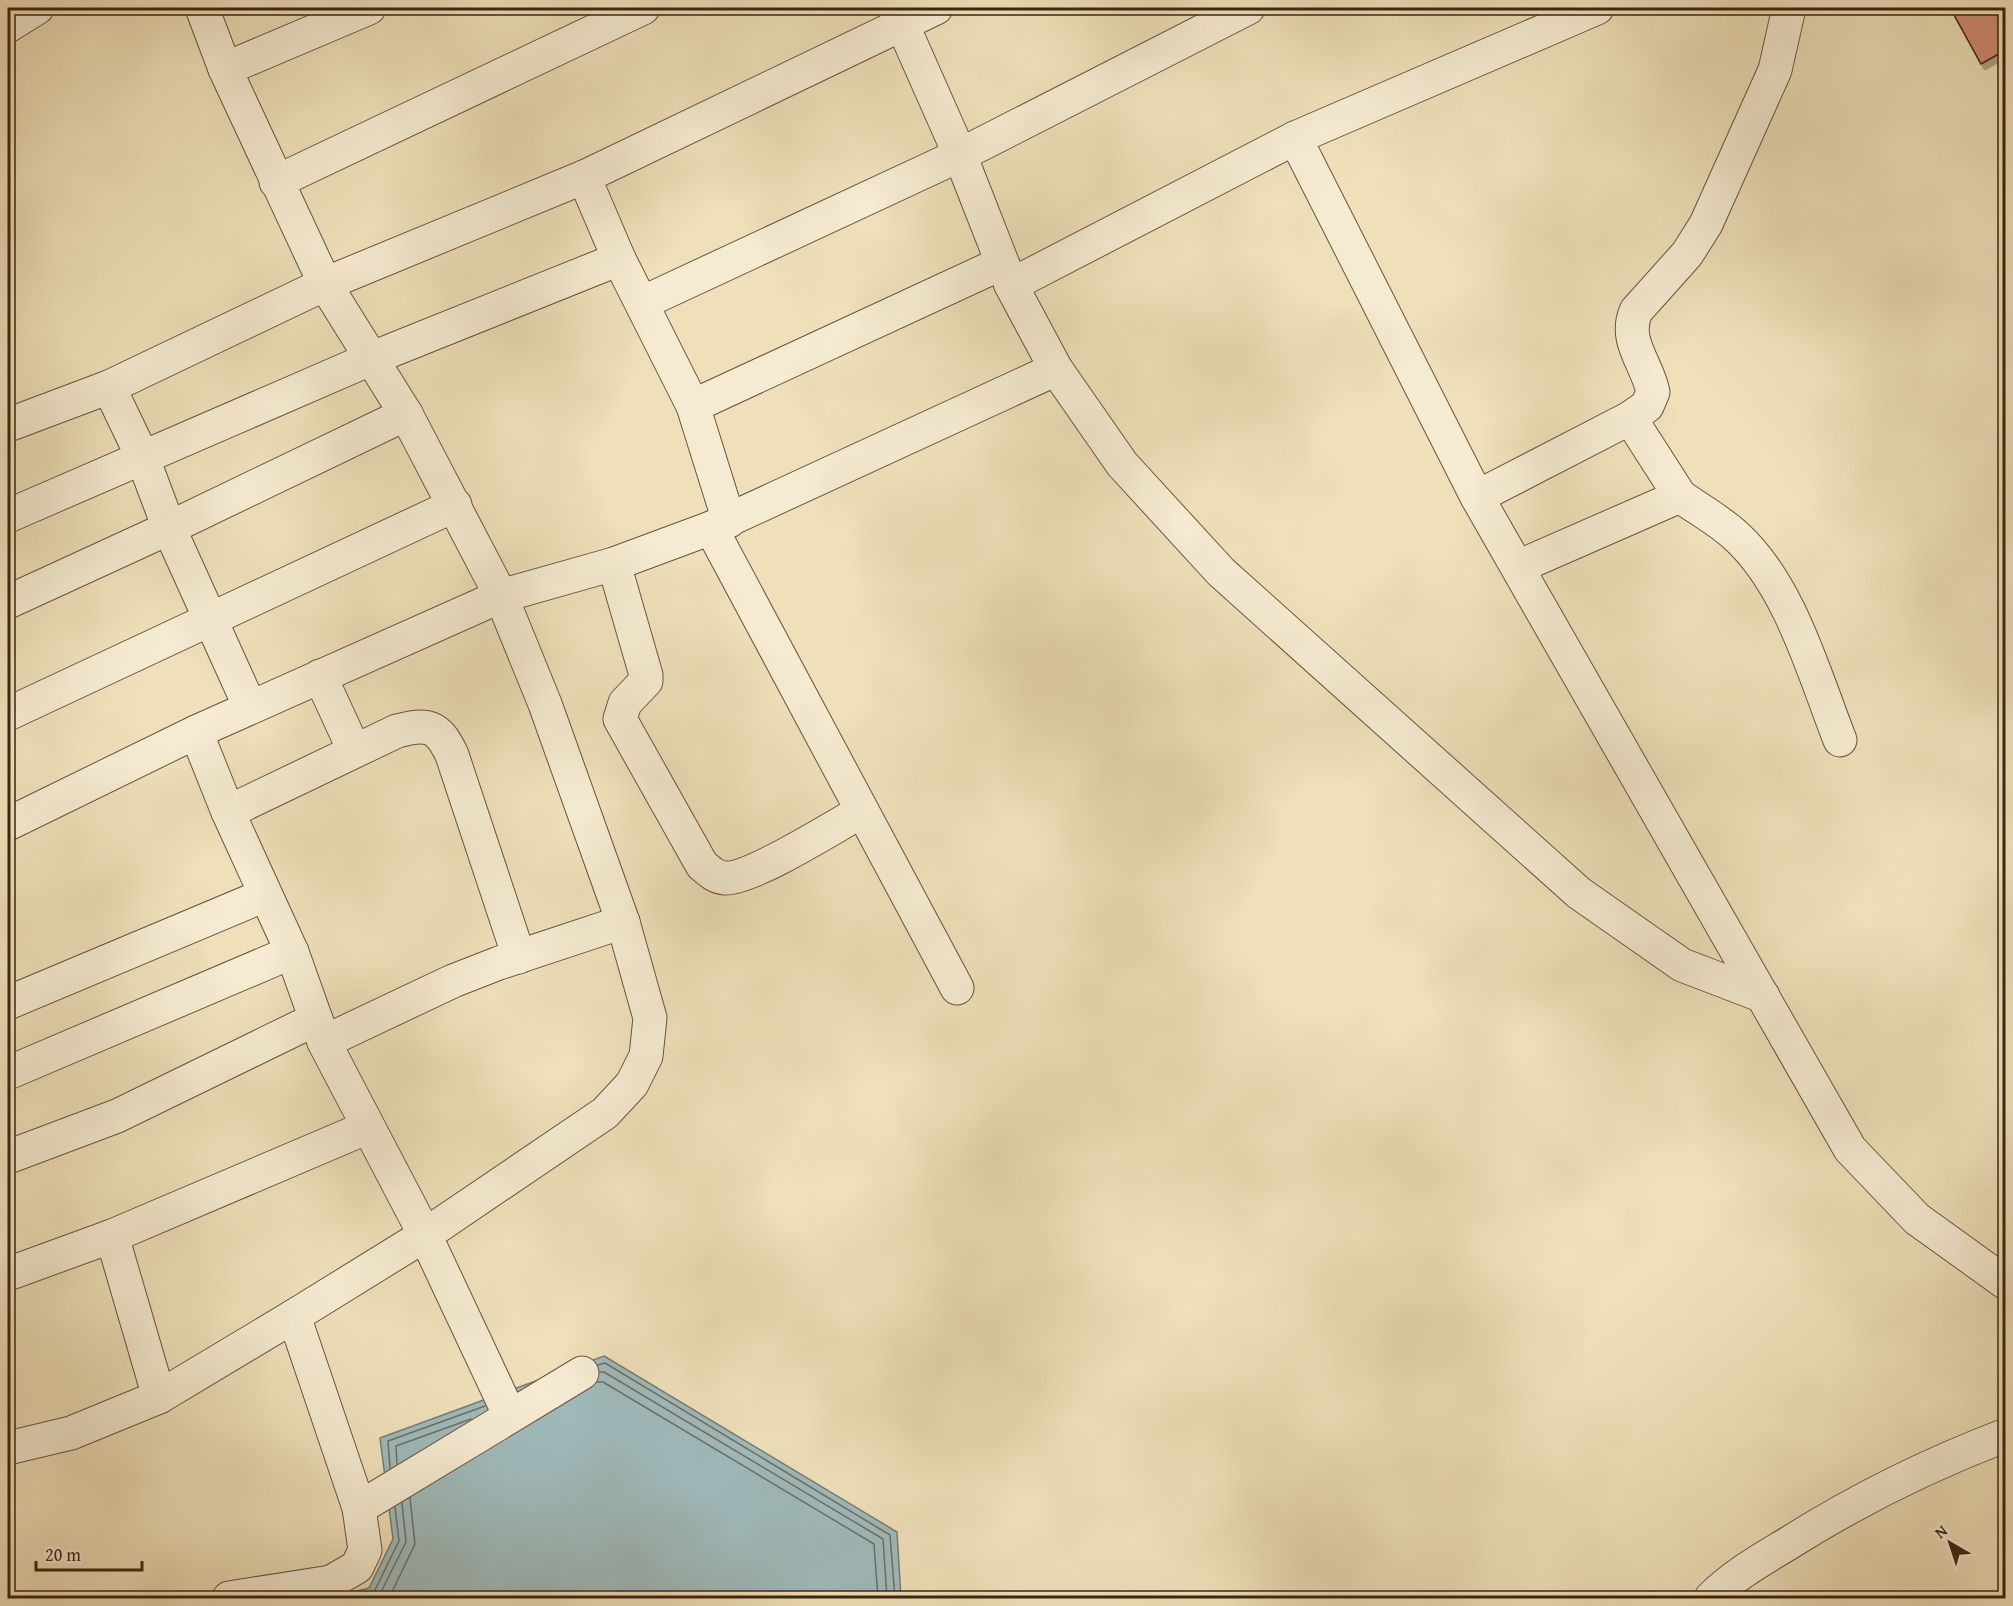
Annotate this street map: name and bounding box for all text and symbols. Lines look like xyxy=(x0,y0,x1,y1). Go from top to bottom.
north arrow xyxy=(1920,1513,1980,1573)
text: N xyxy=(1929,1518,1953,1544)
scale bar xyxy=(36,1534,142,1572)
text: 20 m xyxy=(45,1541,81,1568)

